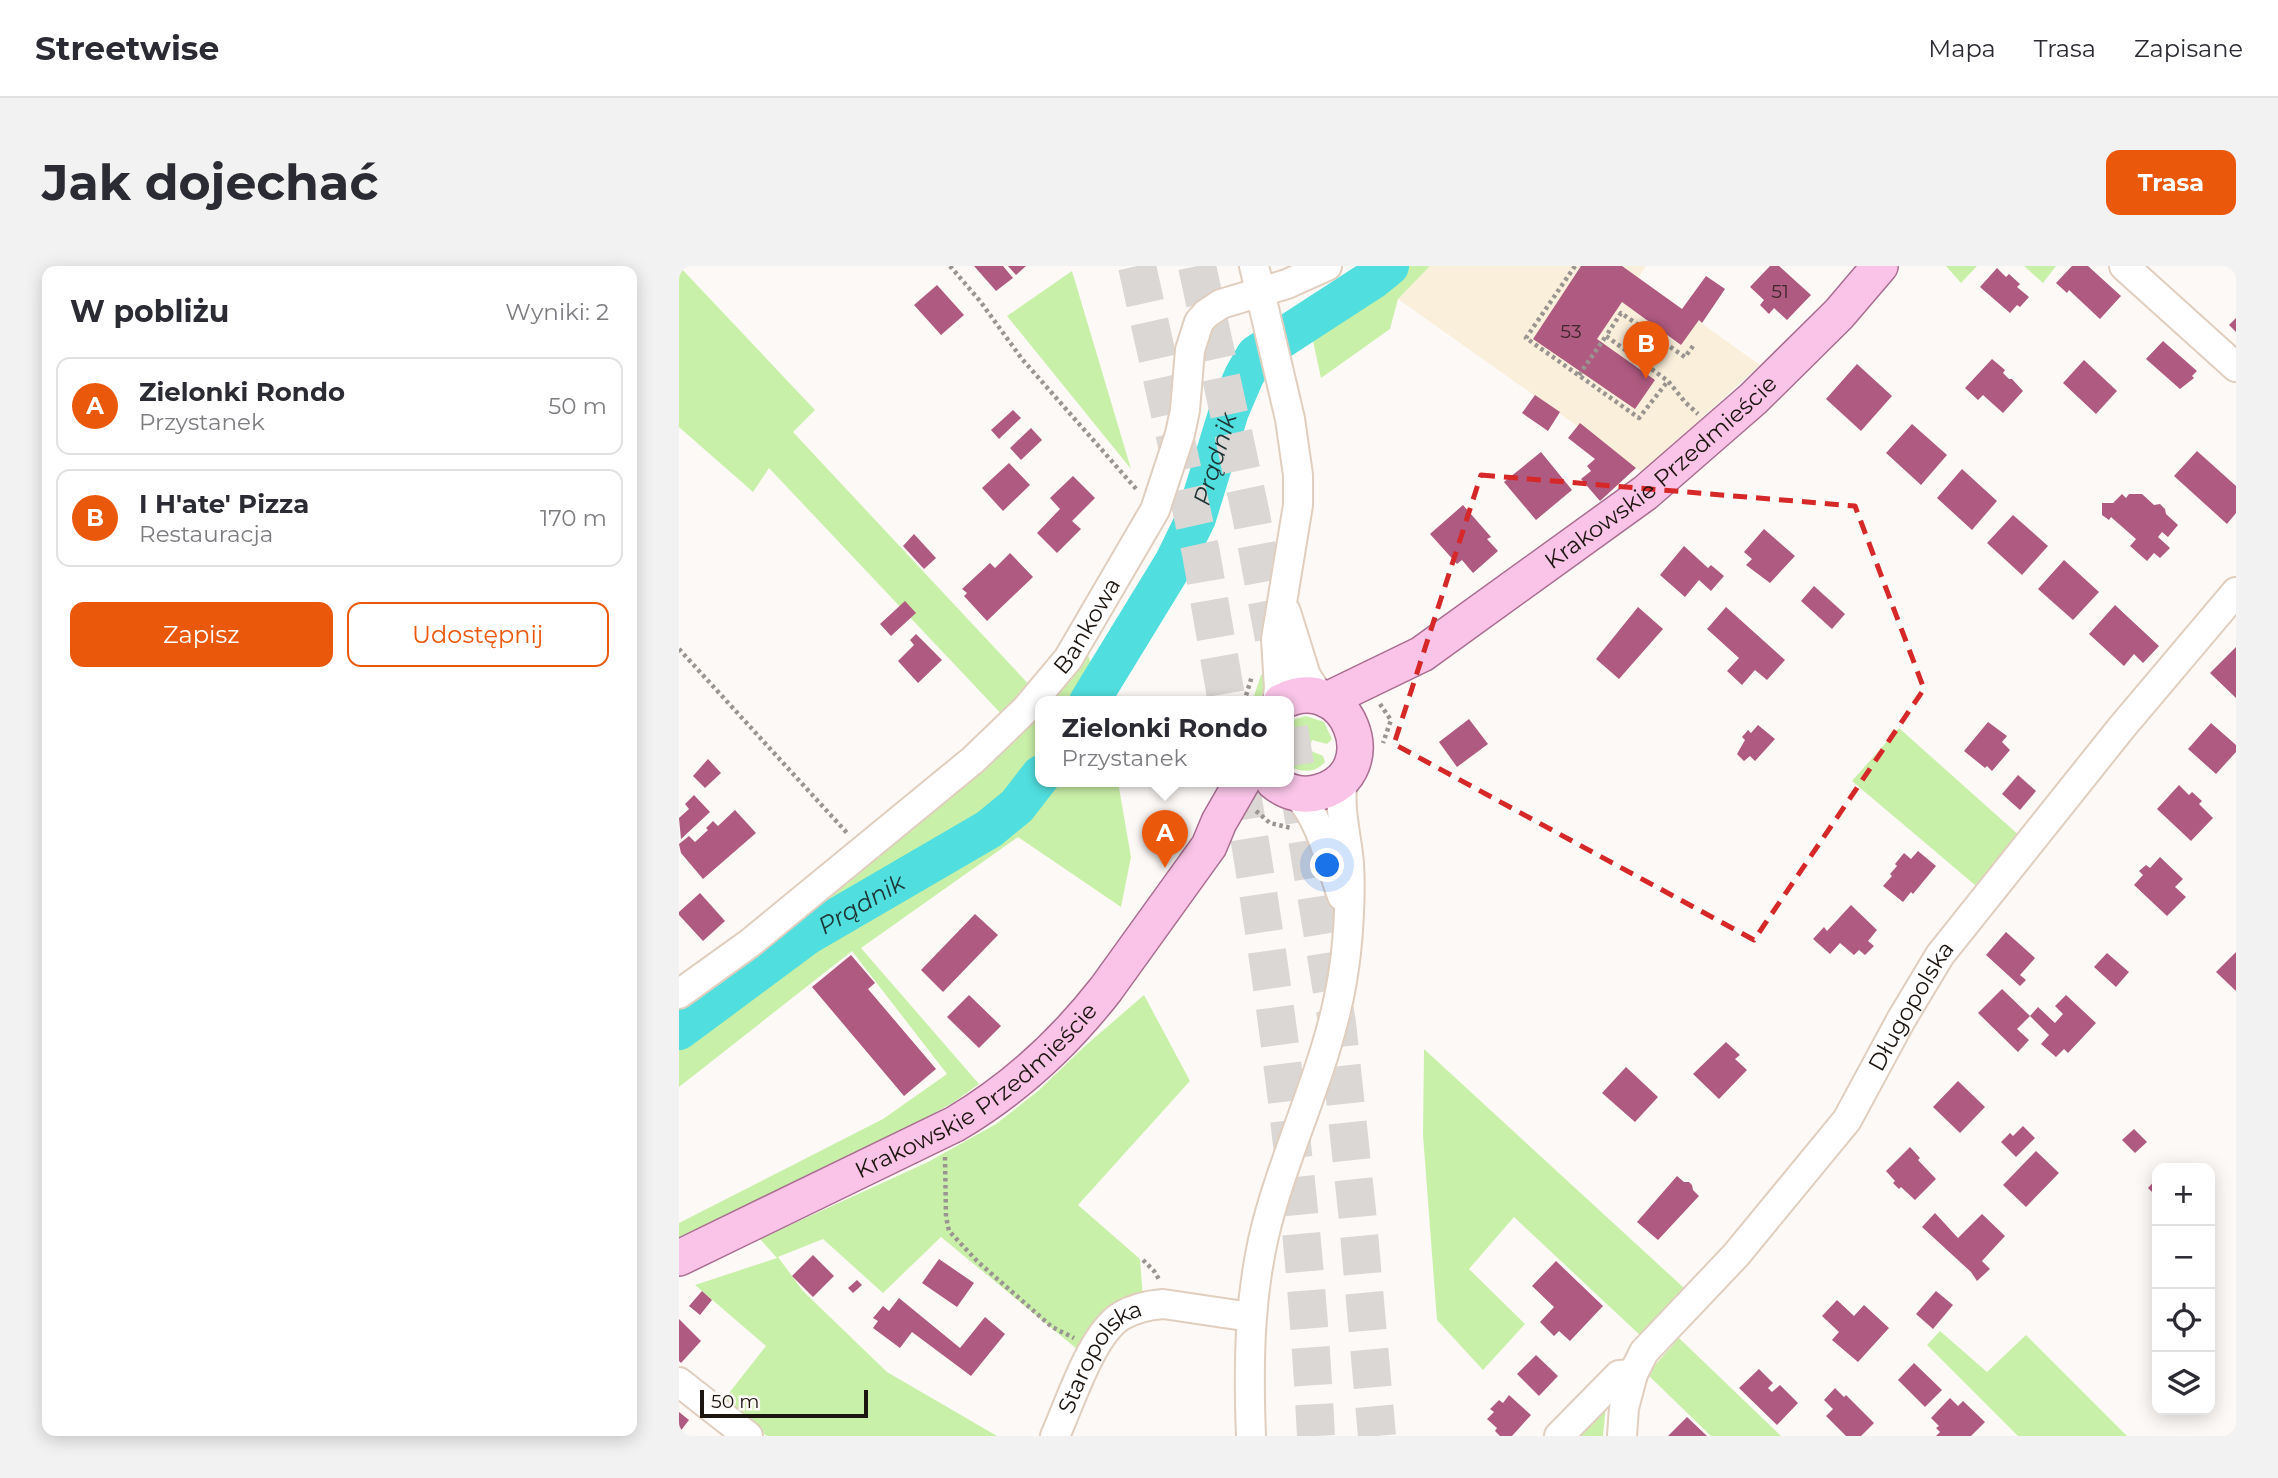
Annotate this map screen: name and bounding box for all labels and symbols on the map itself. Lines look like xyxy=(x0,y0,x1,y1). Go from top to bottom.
house number: 51 xyxy=(1771,280,1789,303)
house number: 53 xyxy=(1560,320,1582,343)
pin: B xyxy=(1623,321,1669,379)
street label: Krakowskie Przedmieście xyxy=(1539,369,1783,575)
water label: Prądnik xyxy=(1186,407,1243,509)
street label: Bankowa xyxy=(1047,573,1126,680)
pin: A xyxy=(1142,810,1188,868)
your location xyxy=(1310,848,1344,882)
water label: Prądnik xyxy=(813,866,911,940)
street label: Długopolska xyxy=(1862,935,1960,1076)
street label: Krakowskie Przedmieście xyxy=(850,997,1103,1184)
street label: Staropolska xyxy=(1052,1294,1146,1417)
scale bar xyxy=(700,1387,868,1419)

